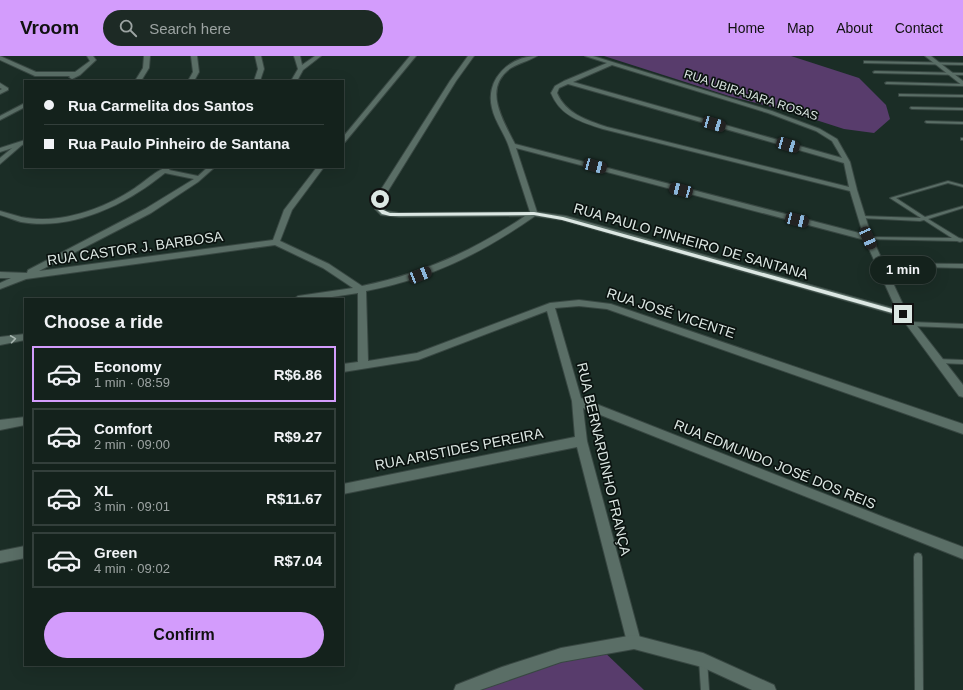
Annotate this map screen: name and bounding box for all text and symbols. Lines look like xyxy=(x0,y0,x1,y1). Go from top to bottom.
search box xyxy=(103,10,383,46)
text: Vroom xyxy=(20,17,79,38)
icon: search xyxy=(117,17,139,39)
text: Search here xyxy=(149,20,231,37)
text: Home xyxy=(728,20,765,36)
text: Map xyxy=(787,20,814,36)
text: About xyxy=(836,20,873,36)
text: Contact xyxy=(895,20,943,36)
street label: RUA UBIRAJARA ROSAS xyxy=(682,67,820,123)
text: Rua Carmelita dos Santos xyxy=(68,97,254,114)
car xyxy=(701,115,727,133)
text: Rua Paulo Pinheiro de Santana xyxy=(68,135,290,152)
car xyxy=(775,136,801,154)
car xyxy=(582,157,608,175)
car xyxy=(668,181,694,199)
route start xyxy=(371,190,389,208)
street label: RUA PAULO PINHEIRO DE SANTANA xyxy=(572,200,811,282)
car xyxy=(784,211,810,229)
car xyxy=(858,225,878,251)
street label: RUA CASTOR J. BARBOSA xyxy=(46,228,224,268)
callout: 1 min xyxy=(870,256,936,284)
text: 1 min xyxy=(886,262,920,277)
car xyxy=(407,265,433,285)
street label: RUA JOSÉ VICENTE xyxy=(605,285,737,341)
route end xyxy=(894,305,912,323)
text: Choose a ride xyxy=(44,312,163,332)
one-way arrow xyxy=(9,335,16,344)
icon: car xyxy=(46,356,82,392)
text: Economy xyxy=(94,358,162,375)
street label: RUA BERNARDINHO FRANÇA xyxy=(574,361,634,558)
text: R$6.86 xyxy=(274,366,322,383)
text: 1 min · 08:59 xyxy=(94,375,170,390)
street label: RUA EDMUNDO JOSÉ DOS REIS xyxy=(672,416,878,512)
icon: car xyxy=(46,418,82,454)
text: Comfort xyxy=(94,420,152,437)
street label: RUA ARISTIDES PEREIRA xyxy=(373,425,545,473)
text: R$9.27 xyxy=(274,428,322,445)
text: 2 min · 09:00 xyxy=(94,437,170,452)
icon: car xyxy=(46,480,82,516)
text: XL xyxy=(94,482,113,499)
text: R$11.67 xyxy=(266,490,322,507)
text: 3 min · 09:01 xyxy=(94,499,170,514)
icon: car xyxy=(46,542,82,578)
text: Green xyxy=(94,544,137,561)
text: R$7.04 xyxy=(274,552,322,569)
text: 4 min · 09:02 xyxy=(94,561,170,576)
button: Confirm xyxy=(44,612,324,658)

